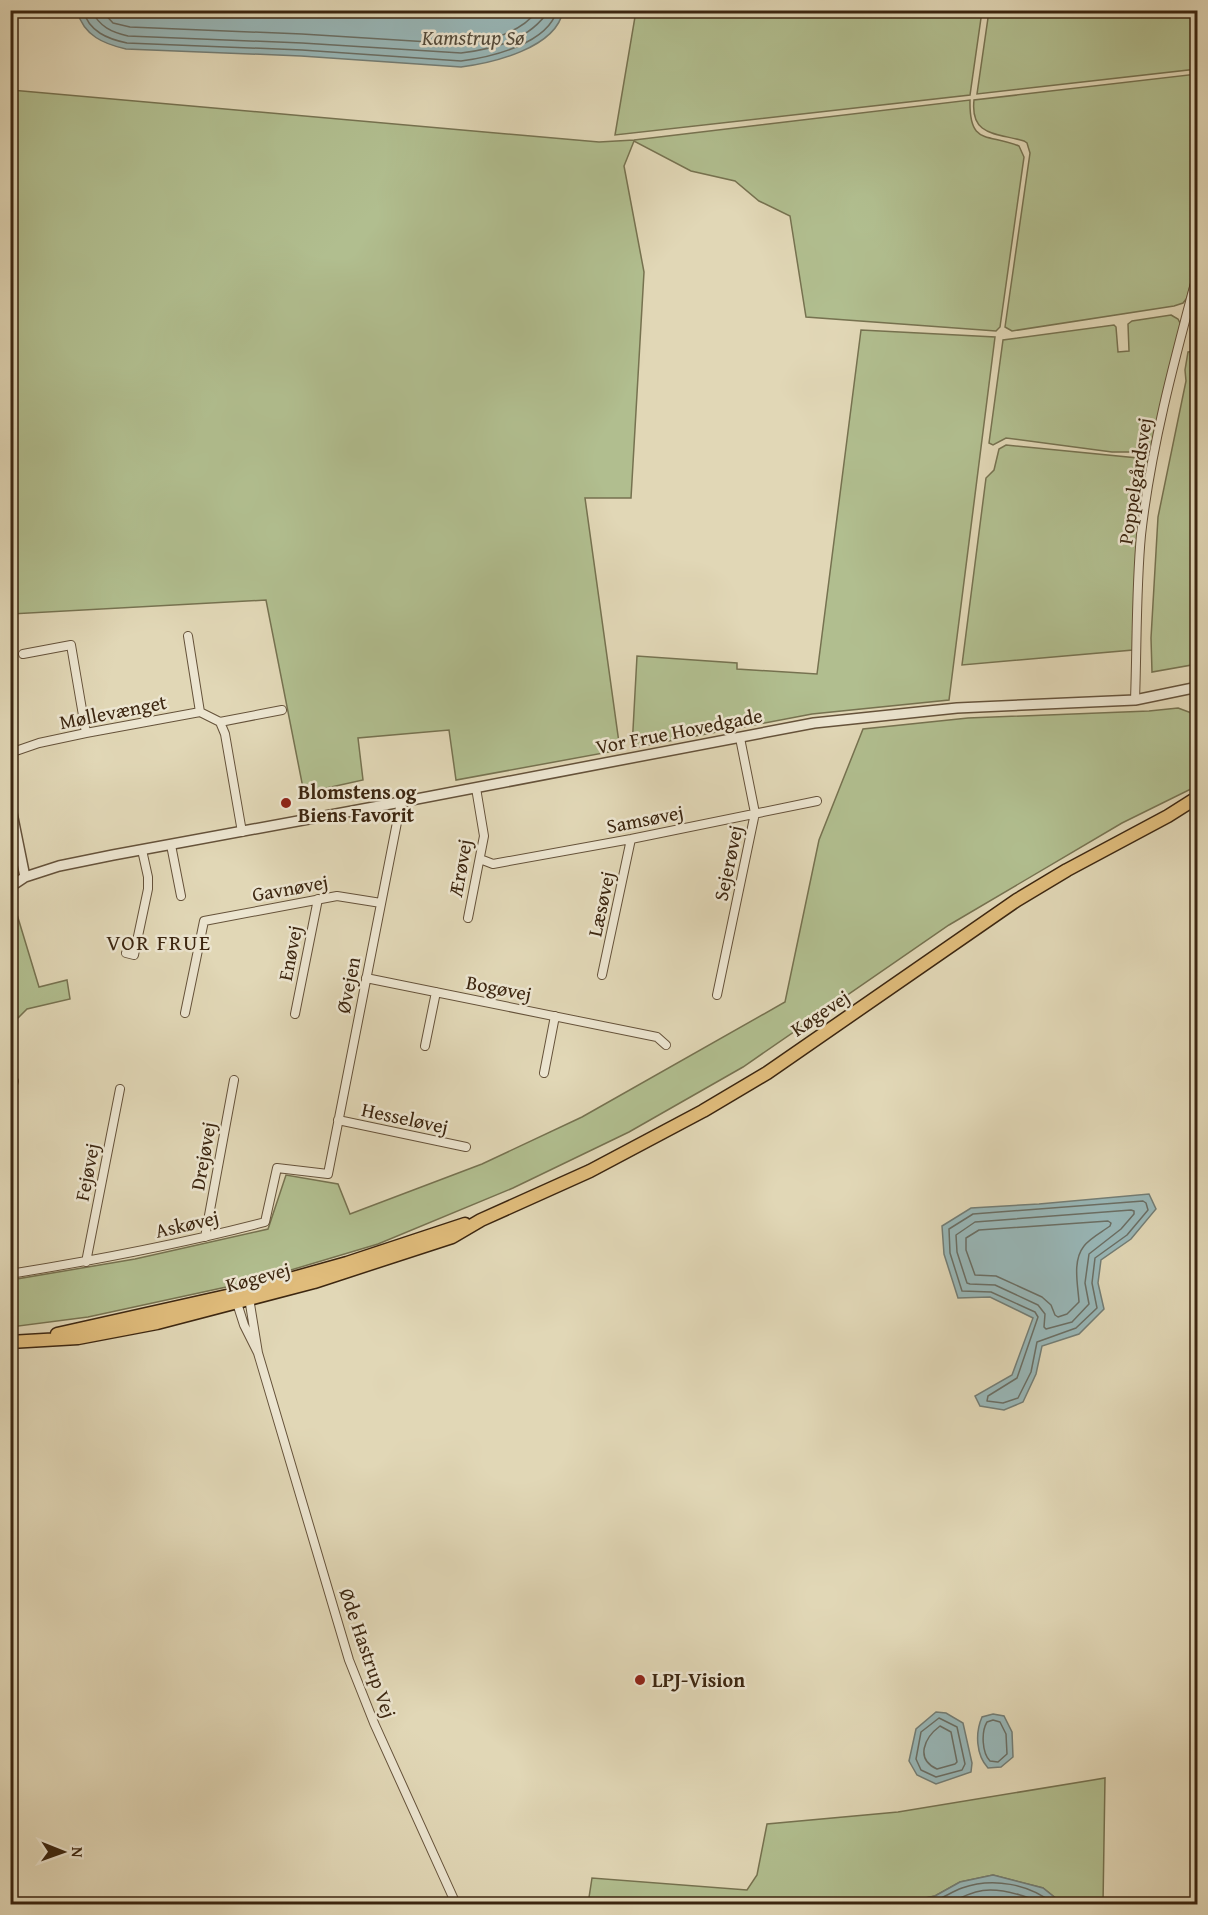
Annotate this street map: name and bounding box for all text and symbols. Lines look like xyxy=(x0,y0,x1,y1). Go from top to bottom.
water label: Kamstrup Sø xyxy=(421,22,525,53)
street label: Poppelgårdsvej xyxy=(1110,416,1159,546)
street label: Møllevænget xyxy=(57,687,169,736)
street label: Vor Frue Hovedgade xyxy=(593,700,765,761)
place label: Blomstens og Biens Favorit xyxy=(298,777,417,829)
marker: Blomstens og Biens Favorit xyxy=(279,796,293,810)
street label: Samsøvej xyxy=(604,797,686,840)
street label: Sejerøvej xyxy=(705,822,750,903)
street label: Ærøvej xyxy=(440,837,479,899)
street label: Gavnøvej xyxy=(250,867,330,908)
street label: Læsøvej xyxy=(579,868,622,939)
street label: Enøvej xyxy=(270,923,309,983)
district label: VOR FRUE xyxy=(106,926,212,958)
street label: Øvejen xyxy=(328,954,367,1016)
street label: Bogøvej xyxy=(464,967,534,1008)
street label: Køgevej xyxy=(784,982,855,1043)
street label: Hesseløvej xyxy=(359,1094,451,1141)
street label: Drejøvej xyxy=(182,1119,223,1193)
street label: Fejøvej xyxy=(67,1141,106,1203)
street label: Askøvej xyxy=(152,1202,222,1245)
street label: Køgevej xyxy=(222,1254,293,1299)
street label: Øde Hastrup Vej xyxy=(333,1584,404,1722)
place label: LPJ-Vision xyxy=(652,1665,745,1694)
marker: LPJ-Vision xyxy=(633,1673,647,1687)
north arrow xyxy=(33,1822,93,1882)
text: N xyxy=(66,1847,90,1858)

